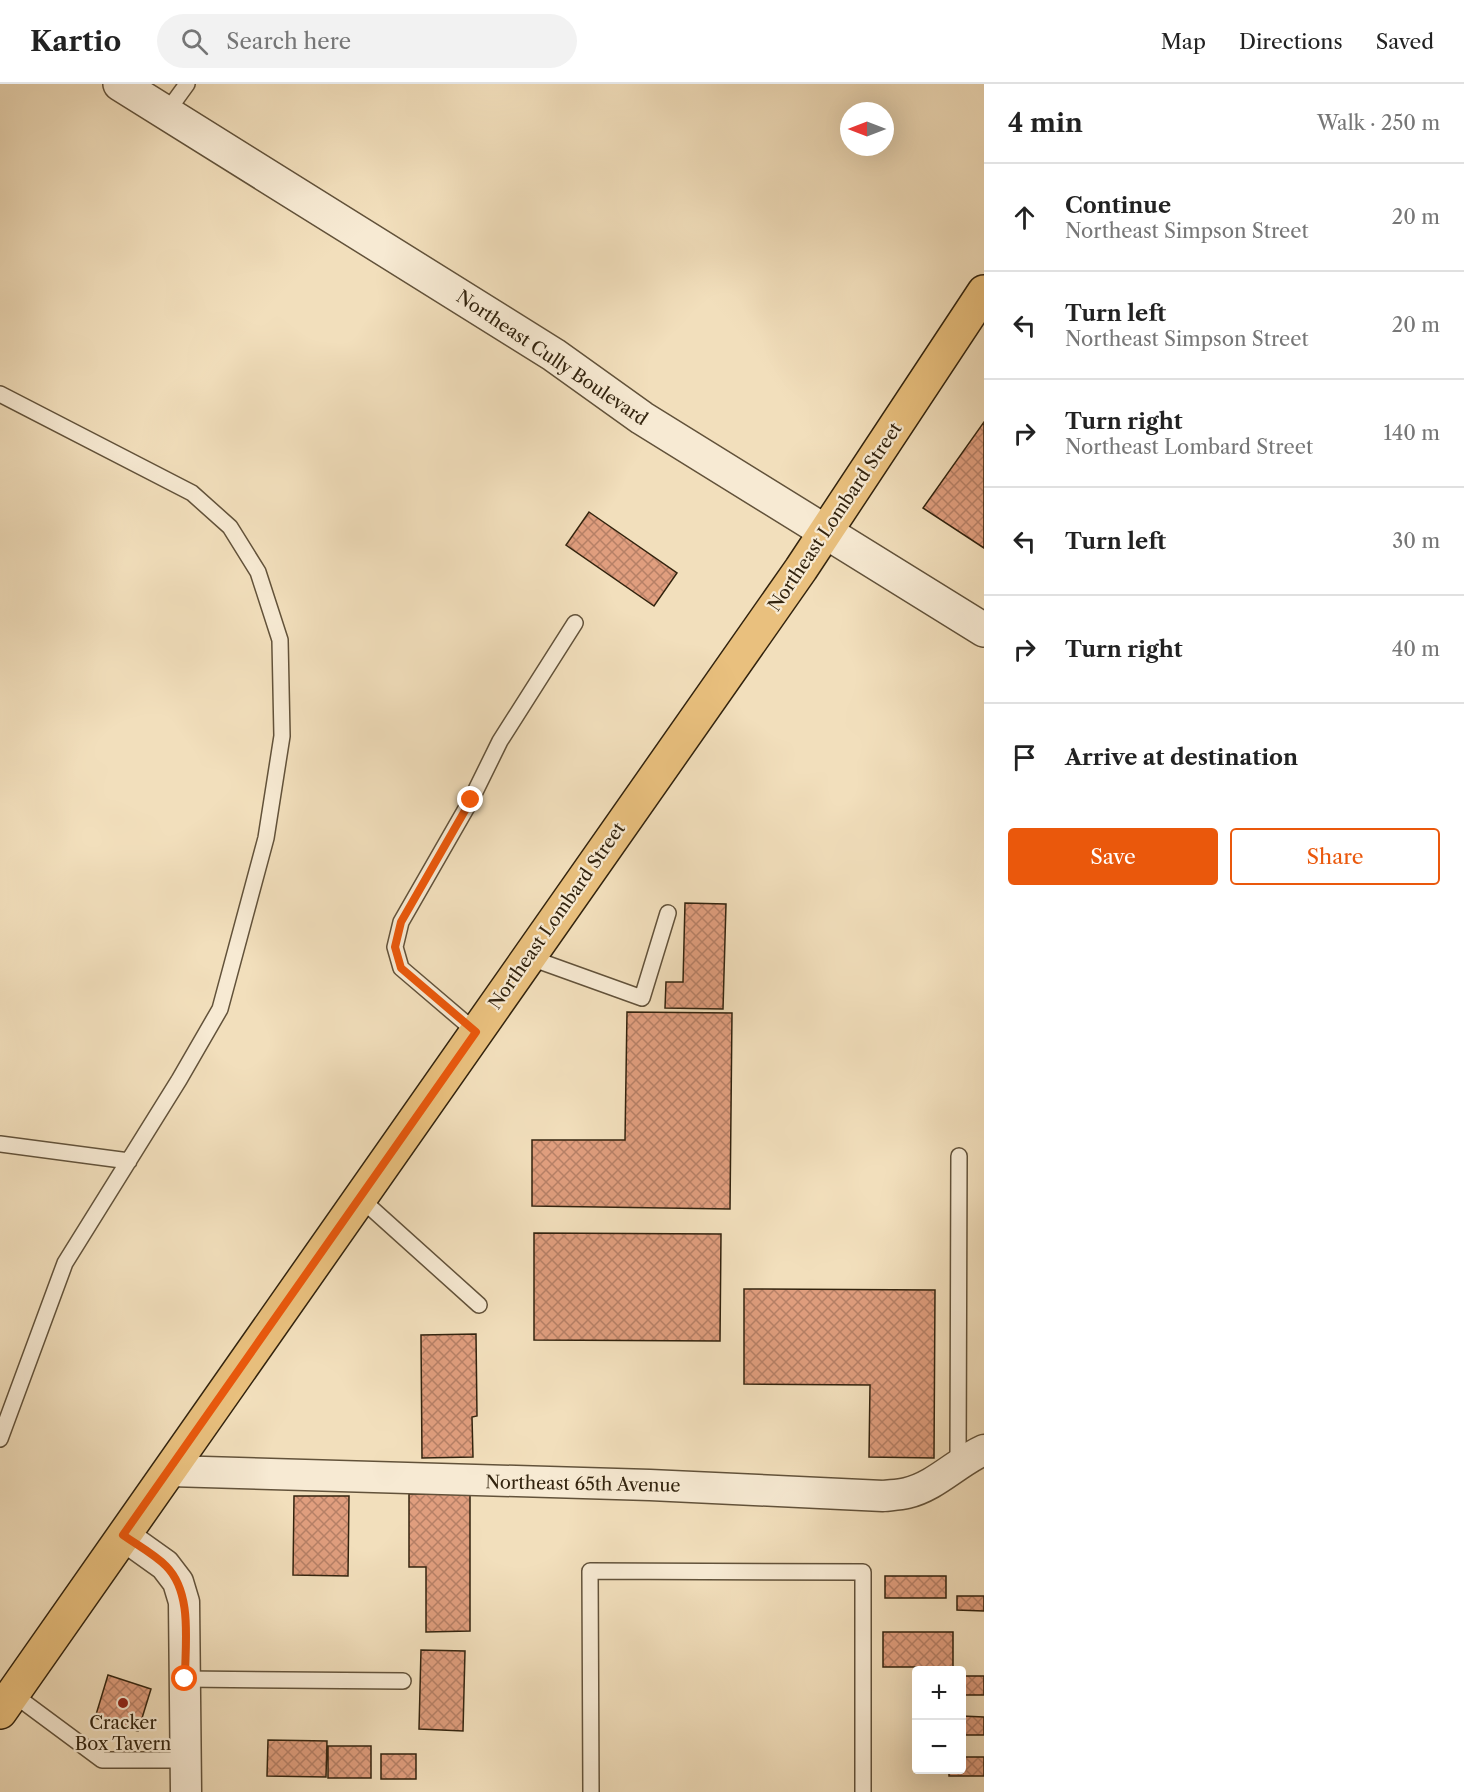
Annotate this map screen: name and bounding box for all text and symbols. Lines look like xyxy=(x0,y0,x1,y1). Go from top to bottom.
search box xyxy=(157,14,577,68)
text: Kartio xyxy=(30,24,121,58)
icon: search xyxy=(178,25,211,58)
text: Search here xyxy=(226,28,351,55)
text: Map xyxy=(1161,29,1206,54)
text: Directions xyxy=(1239,29,1343,54)
text: Saved xyxy=(1376,29,1434,54)
north arrow xyxy=(840,102,894,156)
text: 4 min xyxy=(1008,107,1083,139)
text: Walk · 250 m xyxy=(1317,111,1440,135)
text: Continue xyxy=(1065,192,1171,219)
icon: ahead xyxy=(1008,201,1041,234)
text: 20 m xyxy=(1392,205,1440,229)
text: Northeast Simpson Street xyxy=(1065,219,1309,243)
street label: Northeast Cully Boulevard xyxy=(452,286,652,430)
text: Turn left xyxy=(1065,300,1166,327)
icon: left xyxy=(1008,309,1041,342)
text: 20 m xyxy=(1392,313,1440,337)
text: Northeast Simpson Street xyxy=(1065,327,1309,351)
text: Turn right xyxy=(1065,408,1183,435)
icon: right xyxy=(1008,417,1041,450)
street label: Northeast Lombard Street xyxy=(763,418,907,616)
text: 140 m xyxy=(1383,421,1440,445)
text: Northeast Lombard Street xyxy=(1065,435,1313,459)
icon: left xyxy=(1008,525,1041,558)
text: Turn left xyxy=(1065,528,1166,555)
text: 30 m xyxy=(1392,529,1440,553)
icon: right xyxy=(1008,633,1041,666)
text: Turn right xyxy=(1065,636,1183,663)
text: 40 m xyxy=(1392,637,1440,661)
icon: arrive xyxy=(1008,741,1041,774)
text: Arrive at destination xyxy=(1065,744,1298,771)
route end xyxy=(457,786,483,812)
street label: Northeast Lombard Street xyxy=(484,818,630,1014)
button: Save xyxy=(1008,828,1218,885)
button: Share xyxy=(1230,828,1440,885)
street label: Northeast 65th Avenue xyxy=(485,1471,681,1497)
route start xyxy=(171,1665,197,1691)
map controls xyxy=(912,1666,966,1774)
button: + xyxy=(912,1666,966,1720)
marker: Cracker Box Tavern xyxy=(116,1696,130,1710)
place label: Cracker Box Tavern xyxy=(75,1712,171,1755)
button: − xyxy=(912,1720,966,1774)

